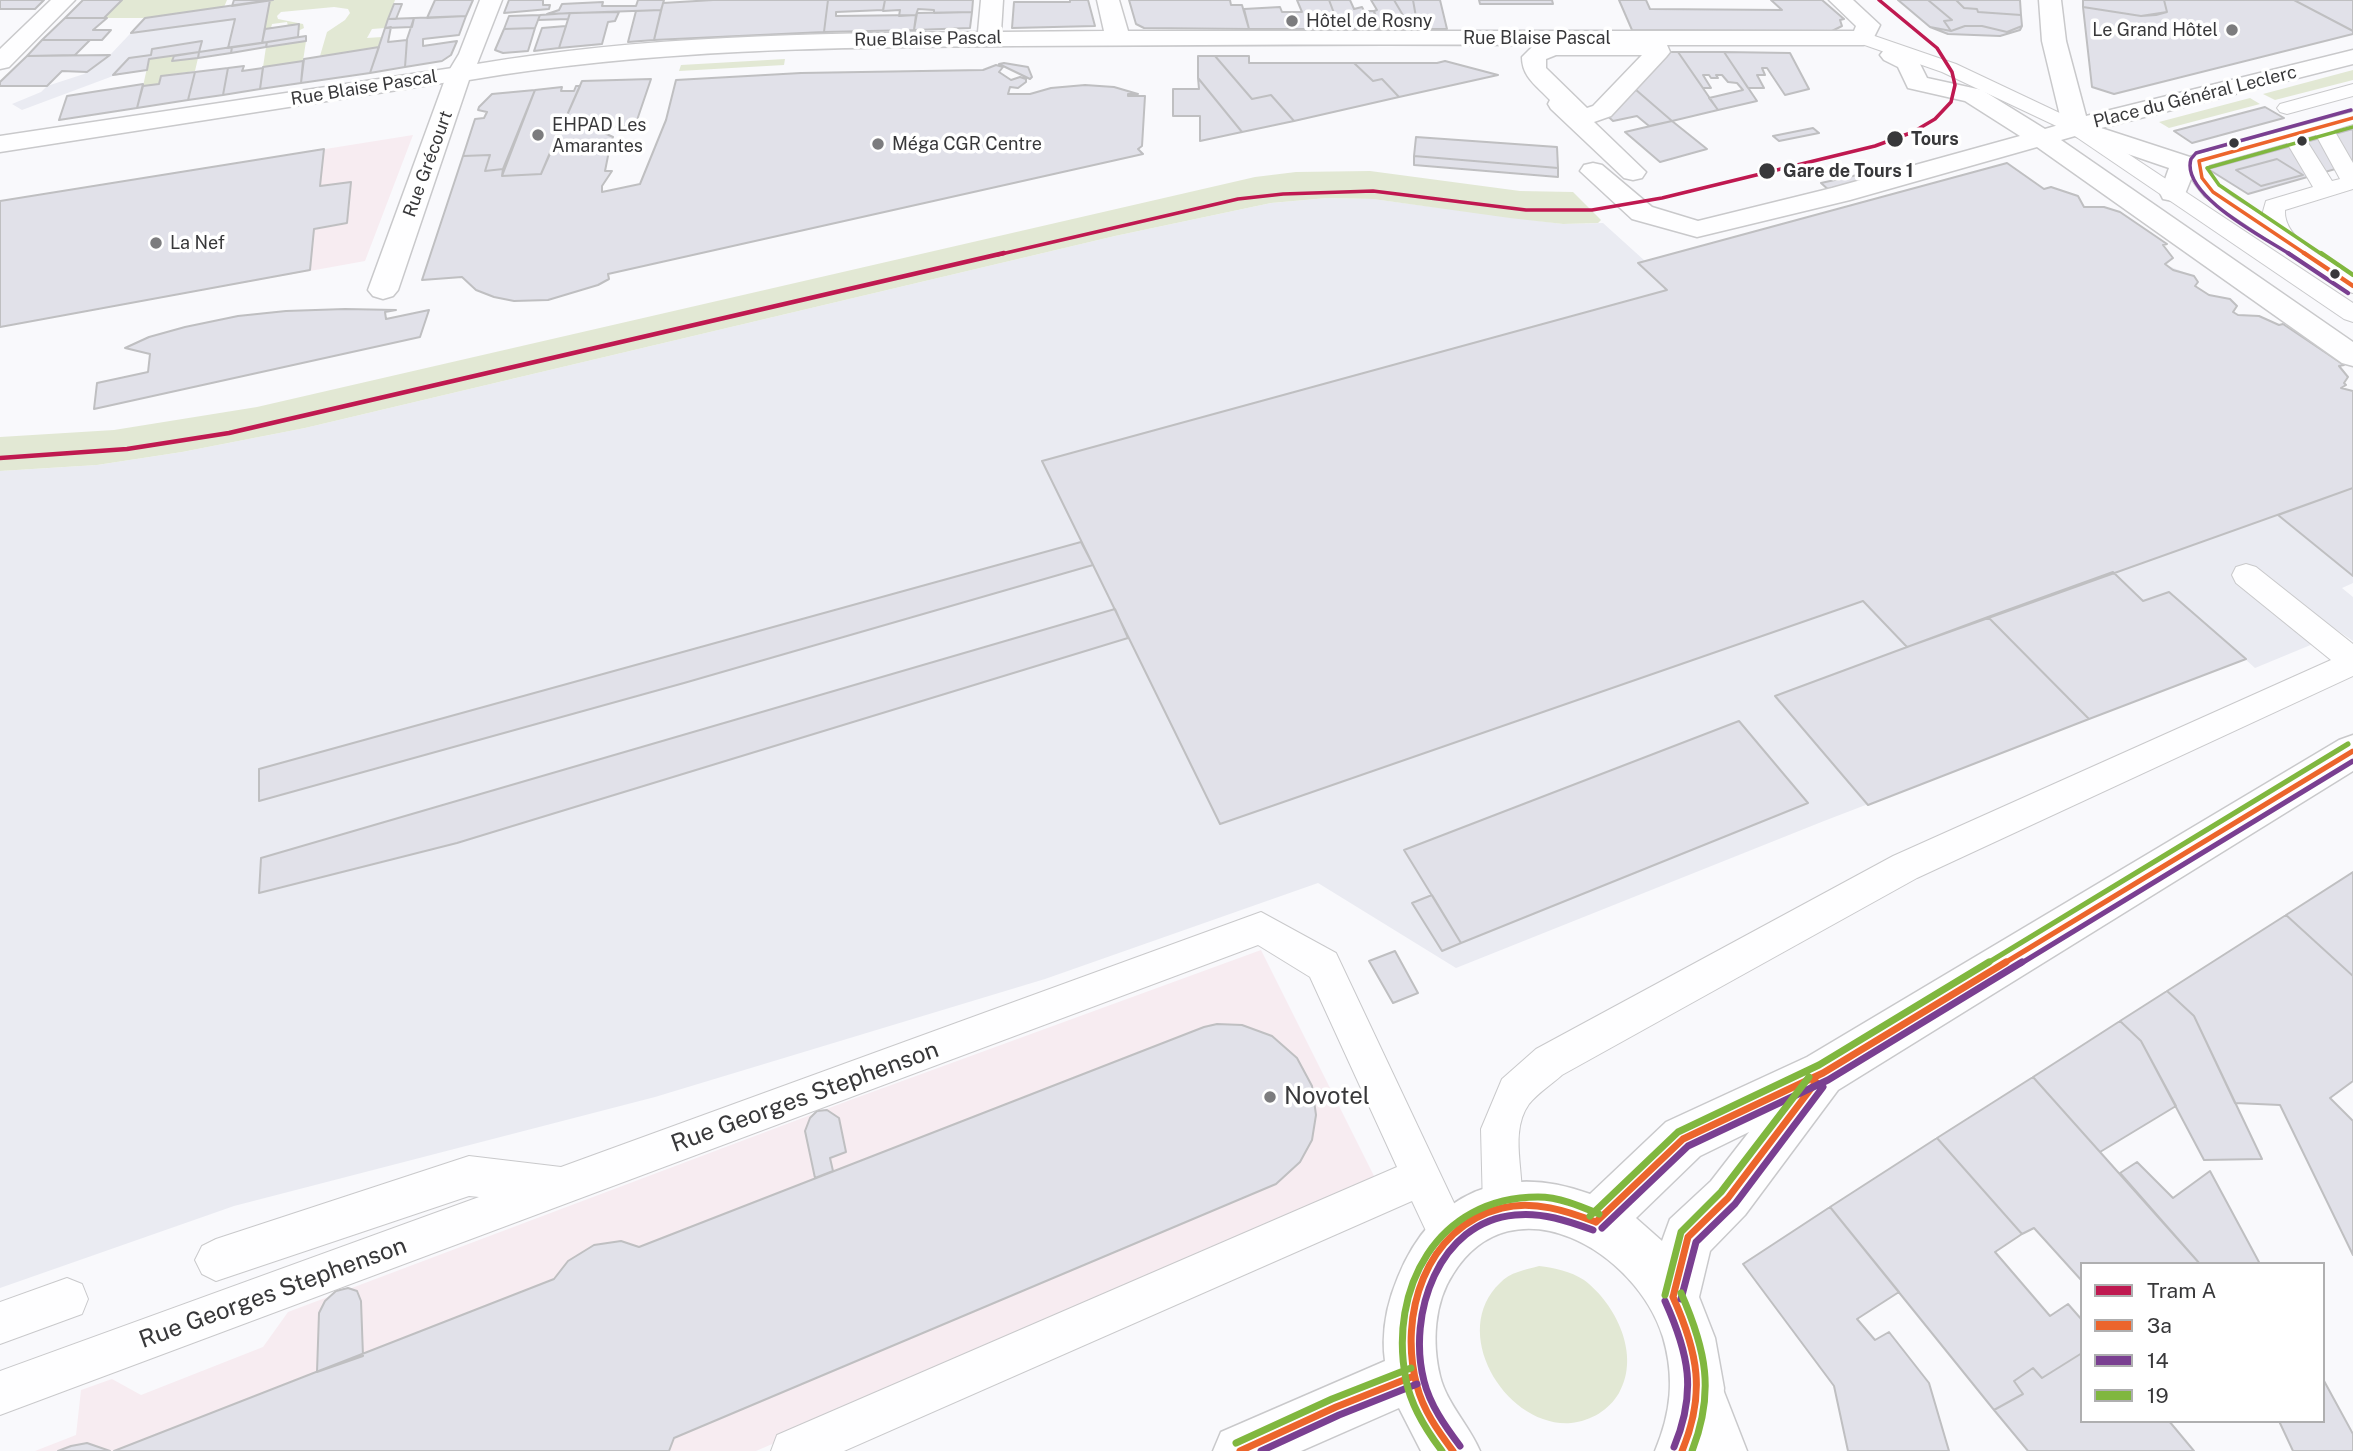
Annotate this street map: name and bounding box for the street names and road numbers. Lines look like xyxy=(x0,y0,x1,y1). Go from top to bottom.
street label: Rue Blaise Pascal xyxy=(854,27,1002,51)
street label: Rue Blaise Pascal xyxy=(1463,27,1611,49)
street label: Place du Général Leclerc xyxy=(2091,61,2299,133)
street label: Rue Blaise Pascal xyxy=(289,66,439,110)
street label: Rue Grécourt xyxy=(399,108,457,220)
street label: Rue Georges Stephenson xyxy=(667,1035,943,1159)
street label: Rue Georges Stephenson xyxy=(135,1231,411,1355)

